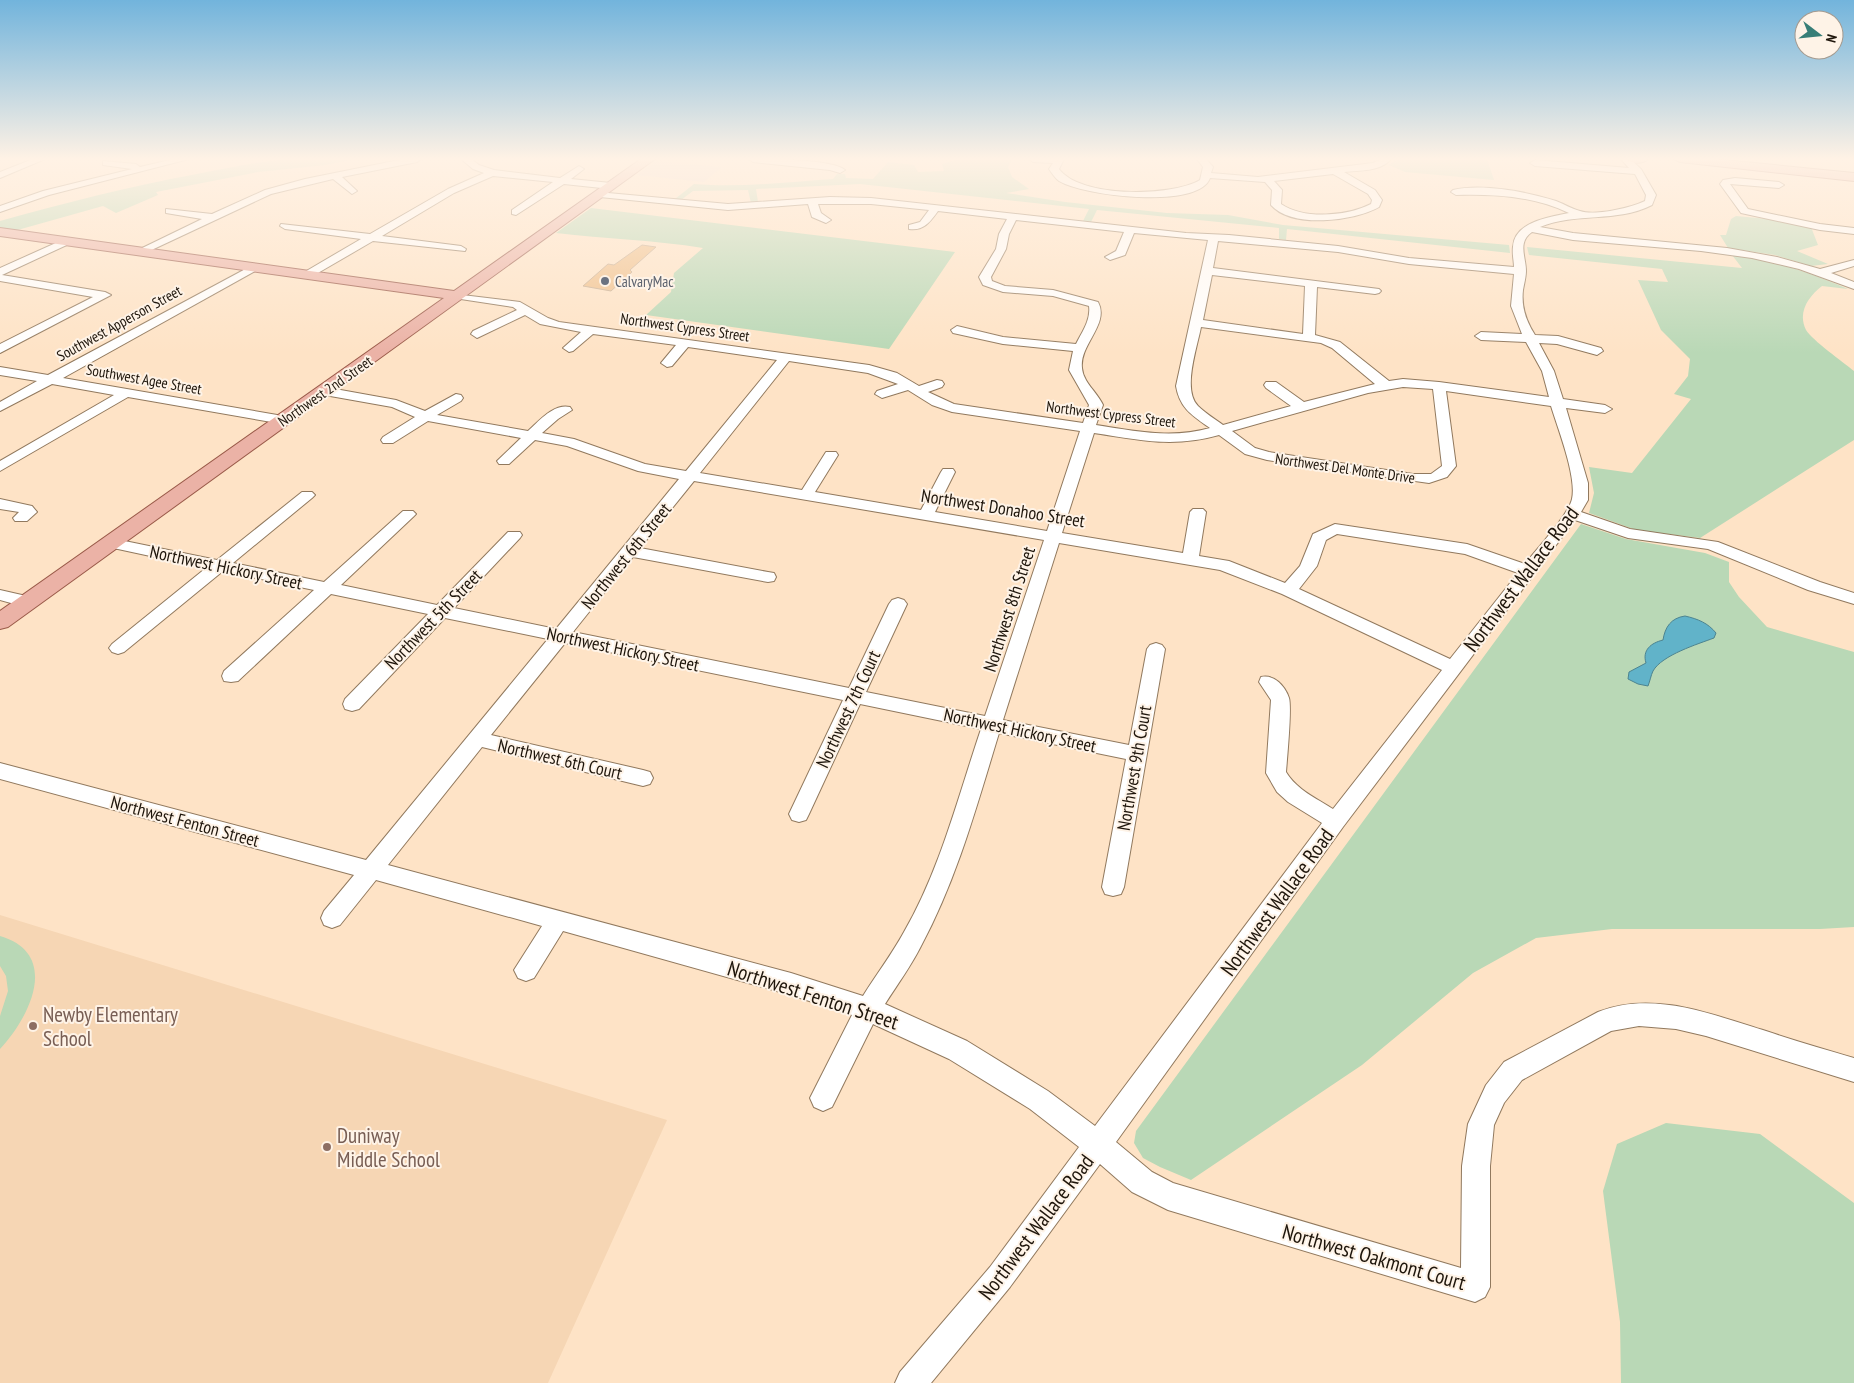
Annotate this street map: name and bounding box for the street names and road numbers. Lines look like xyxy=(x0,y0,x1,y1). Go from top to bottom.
street label: Southwest Apperson Street xyxy=(53,281,185,365)
street label: Northwest Cypress Street xyxy=(619,309,751,345)
street label: Northwest 2nd Street xyxy=(274,351,376,431)
street label: Southwest Agee Street xyxy=(85,359,203,399)
street label: Northwest Cypress Street xyxy=(1045,397,1177,431)
street label: Northwest Del Monte Drive xyxy=(1274,449,1416,487)
street label: Northwest Donahoo Street xyxy=(920,484,1086,532)
street label: Northwest 6th Street xyxy=(576,498,676,614)
street label: Northwest Wallace Road xyxy=(1457,501,1585,657)
street label: Northwest Hickory Street xyxy=(148,540,304,594)
street label: Northwest 8th Street xyxy=(978,543,1040,675)
street label: Northwest 5th Street xyxy=(379,564,487,674)
street label: Northwest Hickory Street xyxy=(545,622,701,676)
street label: Northwest 7th Court xyxy=(811,647,885,771)
street label: Northwest Hickory Street xyxy=(942,703,1098,757)
street label: Northwest 9th Court xyxy=(1112,703,1156,832)
street label: Northwest 6th Court xyxy=(496,734,624,784)
street label: Northwest Fenton Street xyxy=(108,790,262,852)
street label: Northwest Wallace Road xyxy=(1214,823,1340,981)
street label: Northwest Fenton Street xyxy=(724,955,902,1035)
street label: Northwest Wallace Road xyxy=(972,1149,1100,1305)
street label: Northwest Oakmont Court xyxy=(1279,1218,1469,1296)

